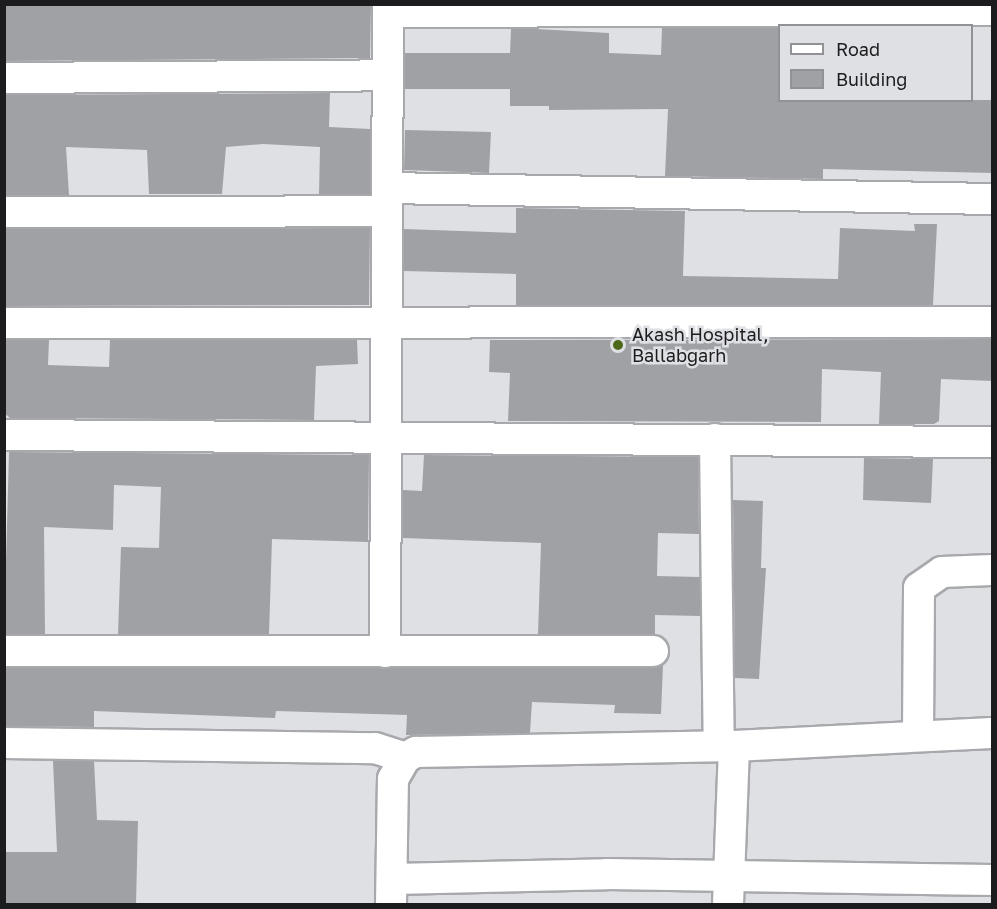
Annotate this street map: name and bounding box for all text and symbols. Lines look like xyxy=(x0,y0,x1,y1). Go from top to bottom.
legend xyxy=(778,24,973,102)
text: Road xyxy=(836,38,880,60)
text: Building xyxy=(836,68,907,90)
place label: Akash Hospital, Ballabgarh xyxy=(632,324,769,366)
marker: Akash Hospital, Ballabgarh xyxy=(609,336,627,354)

